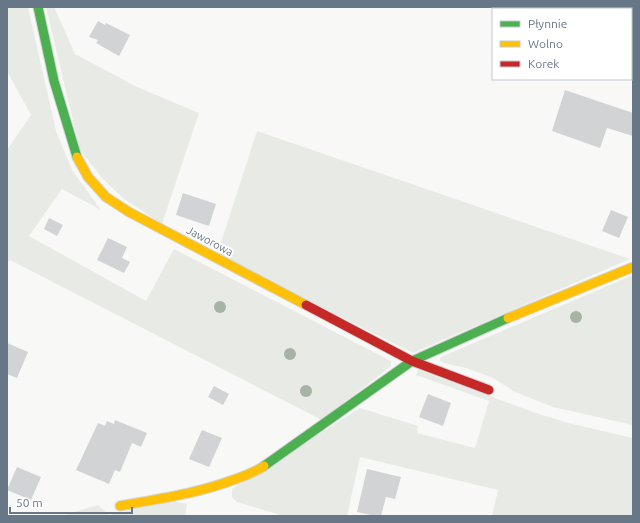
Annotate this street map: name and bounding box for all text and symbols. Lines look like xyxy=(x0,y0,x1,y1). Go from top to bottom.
legend xyxy=(492,8,632,80)
text: Płynnie xyxy=(528,17,567,30)
text: Wolno xyxy=(528,37,563,50)
text: Korek xyxy=(528,57,559,70)
street label: Jaworowa xyxy=(185,224,235,258)
scale bar xyxy=(10,489,132,515)
text: 50 m xyxy=(16,496,43,509)

